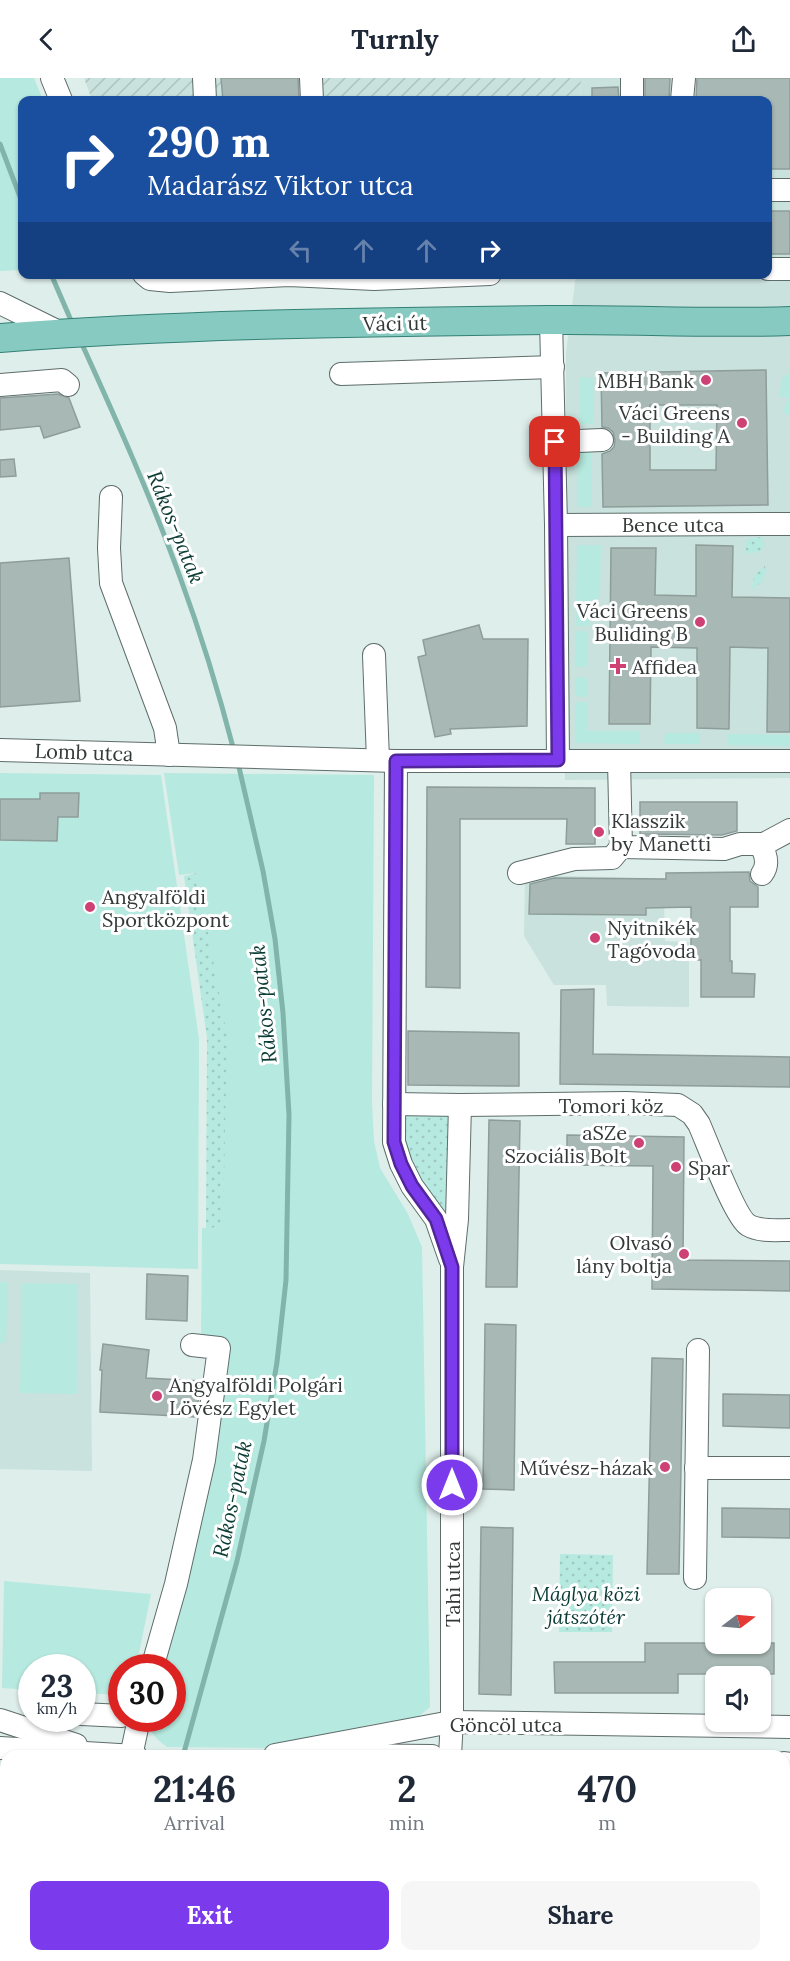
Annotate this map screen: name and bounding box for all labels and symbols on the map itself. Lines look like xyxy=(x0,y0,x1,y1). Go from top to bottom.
street label: Váci út xyxy=(362,310,428,336)
place label: MBH Bank xyxy=(597,368,694,393)
marker: MBH Bank xyxy=(699,373,713,387)
place label: Váci Greens - Building A xyxy=(618,400,730,448)
pin xyxy=(529,416,580,467)
marker: Váci Greens - Building A xyxy=(735,416,749,430)
water label: Rákos-patak xyxy=(141,467,211,587)
street label: Bence utca xyxy=(622,512,724,537)
place label: Váci Greens Buliding B xyxy=(576,598,688,646)
marker: Váci Greens Buliding B xyxy=(693,615,707,629)
place label: Affidea xyxy=(631,654,697,679)
marker: Affidea xyxy=(609,657,627,675)
street label: Lomb utca xyxy=(34,738,134,766)
place label: Klasszik by Manetti xyxy=(611,808,711,856)
marker: Klasszik by Manetti xyxy=(592,825,606,839)
place label: Angyalföldi Sportközpont xyxy=(101,884,230,932)
marker: Angyalföldi Sportközpont xyxy=(83,900,97,914)
place label: Nyitnikék Tagóvoda xyxy=(607,915,697,963)
marker: Nyitnikék Tagóvoda xyxy=(588,931,602,945)
water label: Rákos-patak xyxy=(243,943,283,1065)
street label: Tomori köz xyxy=(558,1093,664,1118)
place label: aSZe Szociális Bolt xyxy=(504,1120,627,1168)
marker: aSZe Szociális Bolt xyxy=(632,1136,646,1150)
place label: Spar xyxy=(688,1155,730,1180)
marker: Spar xyxy=(669,1160,683,1174)
place label: Olvasó lány boltja xyxy=(576,1230,672,1278)
marker: Olvasó lány boltja xyxy=(677,1247,691,1261)
place label: Angyalföldi Polgári Lövész Egylet xyxy=(168,1372,343,1420)
marker: Angyalföldi Polgári Lövész Egylet xyxy=(150,1389,164,1403)
water label: Rákos-patak xyxy=(206,1438,258,1560)
position arrow xyxy=(420,1453,484,1517)
place label: Művész-házak xyxy=(519,1455,653,1480)
marker: Művész-házak xyxy=(658,1460,672,1474)
street label: Tahi utca xyxy=(440,1541,465,1627)
park label: Máglya közi játszótér xyxy=(532,1581,641,1629)
north arrow xyxy=(705,1588,771,1654)
speed limit sign: 30 xyxy=(108,1654,186,1732)
street label: Göncöl utca xyxy=(450,1712,562,1737)

